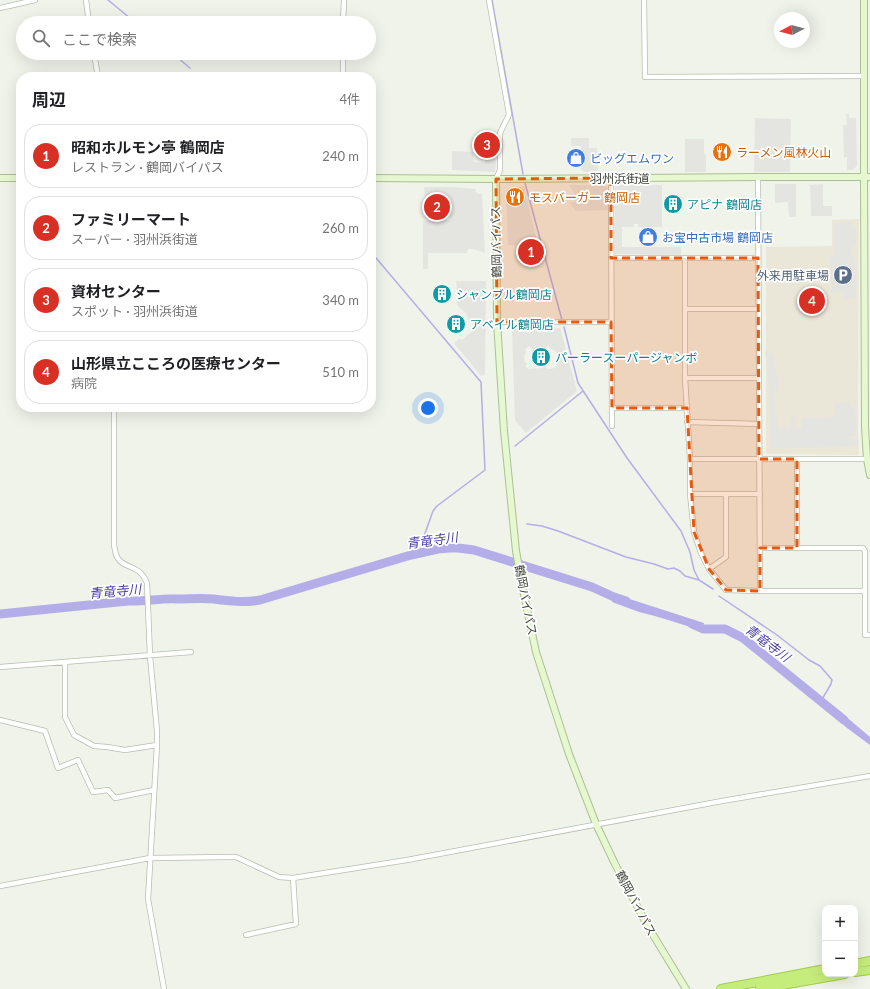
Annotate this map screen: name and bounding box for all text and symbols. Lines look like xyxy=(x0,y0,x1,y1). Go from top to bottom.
north arrow xyxy=(774,12,810,48)
search box xyxy=(16,16,376,60)
icon: search xyxy=(30,27,52,49)
text: ここで検索 xyxy=(62,30,137,48)
text: 周辺 xyxy=(32,89,66,110)
text: 4件 xyxy=(339,91,360,107)
pin: 3 xyxy=(474,130,500,160)
text: 昭和ホルモン亭 鶴岡店 xyxy=(71,138,225,156)
restaurant icon: ラーメン風林火山 xyxy=(711,141,733,163)
place label: ラーメン風林火山 xyxy=(736,145,832,160)
shop icon: ビッグエムワン xyxy=(565,147,587,169)
text: 1 xyxy=(42,148,50,164)
text: 240 m xyxy=(322,148,359,164)
place label: ビッグエムワン xyxy=(590,151,674,166)
text: レストラン · 鶴岡バイパス xyxy=(71,159,224,175)
street label: 羽州浜街道 xyxy=(590,171,650,186)
restaurant icon: モスバーガー 鶴岡店 xyxy=(504,186,526,208)
place label: モスバーガー 鶴岡店 xyxy=(529,190,640,205)
pin: 2 xyxy=(424,192,450,222)
building icon: アピナ 鶴岡店 xyxy=(662,193,684,215)
place label: アピナ 鶴岡店 xyxy=(687,197,762,212)
street label: 鶴岡バイパス xyxy=(488,206,504,278)
text: ファミリーマート xyxy=(71,210,191,228)
text: 2 xyxy=(42,220,50,236)
text: 260 m xyxy=(322,220,359,236)
shop icon: お宝中古市場 鶴岡店 xyxy=(637,226,659,248)
place label: お宝中古市場 鶴岡店 xyxy=(662,230,773,245)
text: スーパー · 羽州浜街道 xyxy=(71,231,198,247)
pin: 1 xyxy=(518,237,544,267)
parking icon: 外来用駐車場 xyxy=(832,264,854,286)
place label: 外来用駐車場 xyxy=(757,268,829,283)
text: 資材センター xyxy=(71,282,161,300)
building icon: シャンブル鶴岡店 xyxy=(431,283,453,305)
pin: 4 xyxy=(799,286,825,316)
place label: シャンブル鶴岡店 xyxy=(456,287,552,302)
text: 3 xyxy=(42,292,50,308)
text: 340 m xyxy=(322,292,359,308)
text: スポット · 羽州浜街道 xyxy=(71,303,198,319)
building icon: アベイル鶴岡店 xyxy=(445,313,467,335)
place label: アベイル鶴岡店 xyxy=(470,317,554,332)
building icon: パーラースーパージャンボ xyxy=(530,346,552,368)
place label: パーラースーパージャンボ xyxy=(555,350,697,365)
text: 山形県立こころの医療センター xyxy=(71,354,281,372)
text: 4 xyxy=(42,364,50,380)
text: 510 m xyxy=(322,364,359,380)
text: 病院 xyxy=(71,375,97,391)
your location xyxy=(418,398,438,418)
water label: 青竜寺川 xyxy=(405,528,461,552)
street label: 鶴岡バイパス xyxy=(512,563,540,637)
water label: 青竜寺川 xyxy=(88,581,144,601)
water label: 青竜寺川 xyxy=(742,621,795,666)
street label: 鶴岡バイパス xyxy=(613,868,659,938)
map controls xyxy=(822,905,858,977)
button: + xyxy=(822,905,858,941)
button: − xyxy=(822,941,858,977)

